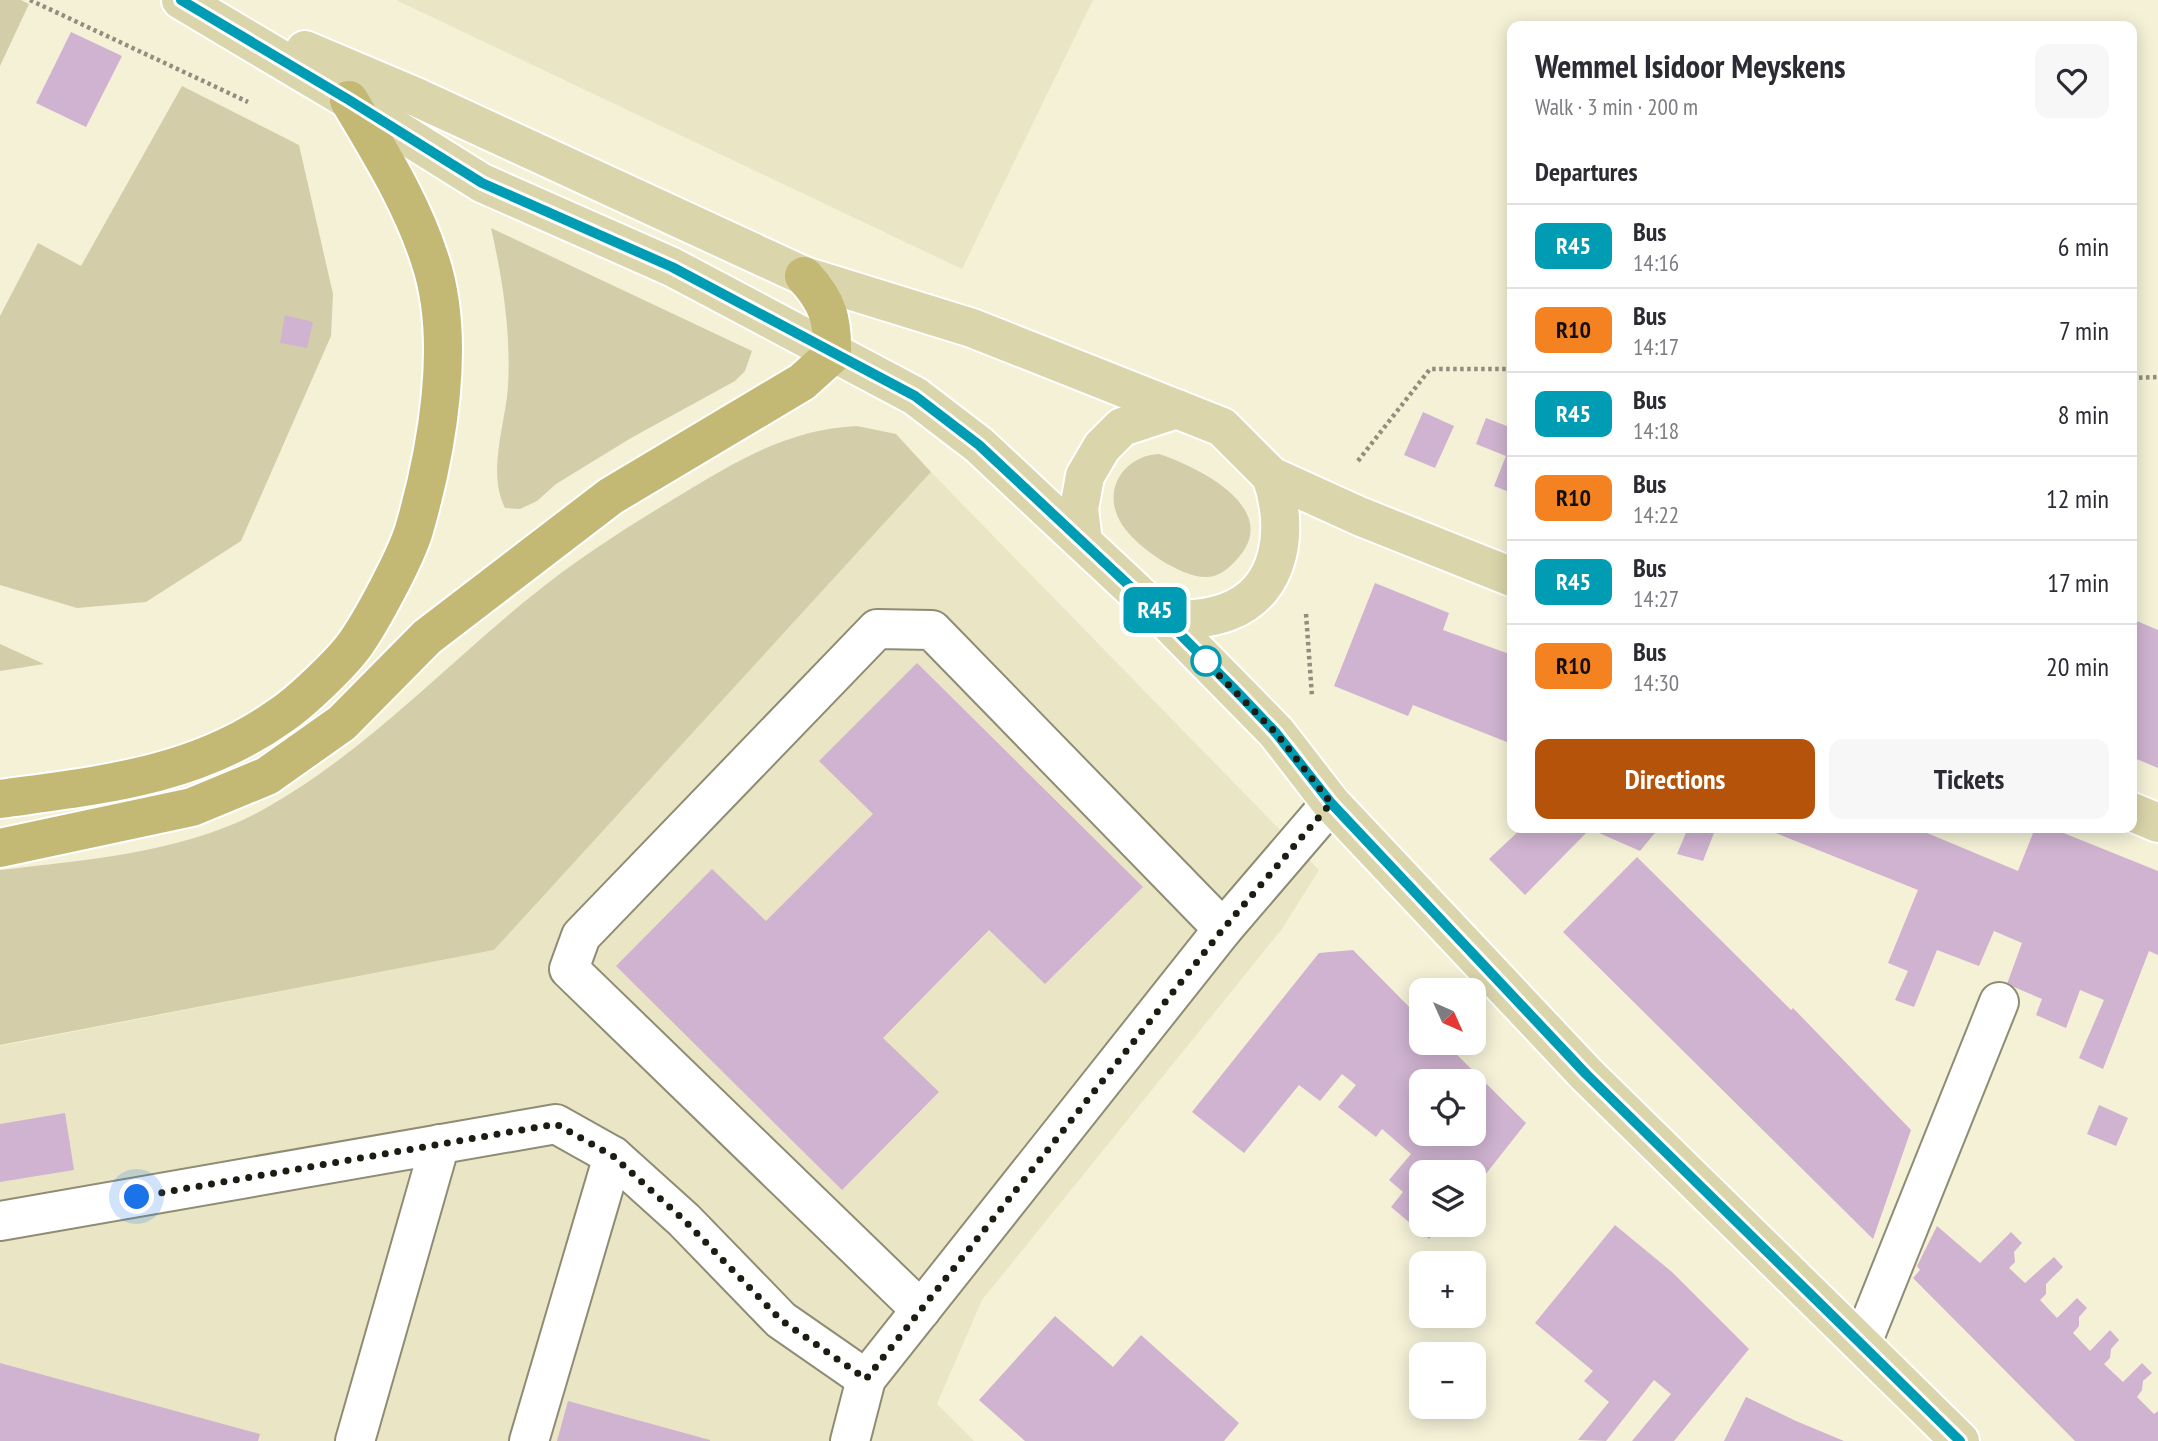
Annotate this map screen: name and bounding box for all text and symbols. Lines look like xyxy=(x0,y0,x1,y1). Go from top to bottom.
text: Wemmel Isidoor Meyskens xyxy=(1535,44,1846,87)
button: heart xyxy=(2035,44,2109,118)
text: Walk · 3 min · 200 m xyxy=(1535,92,1698,121)
text: Departures xyxy=(1535,155,1638,188)
text: Bus xyxy=(1633,215,1666,248)
text: R45 xyxy=(1556,230,1591,261)
text: 6 min xyxy=(2058,230,2109,263)
text: 14:16 xyxy=(1633,248,1679,277)
text: Bus xyxy=(1633,299,1666,332)
text: R10 xyxy=(1556,314,1591,345)
text: 7 min xyxy=(2059,314,2109,347)
text: 14:17 xyxy=(1633,332,1679,361)
text: Bus xyxy=(1633,383,1666,416)
text: R45 xyxy=(1556,398,1591,429)
text: 8 min xyxy=(2058,398,2109,431)
text: 14:18 xyxy=(1633,416,1679,445)
text: Bus xyxy=(1633,467,1666,500)
text: R10 xyxy=(1556,482,1591,513)
text: 12 min xyxy=(2046,482,2109,515)
text: 14:22 xyxy=(1633,500,1679,529)
text: Bus xyxy=(1633,551,1666,584)
text: R45 xyxy=(1556,566,1591,597)
text: 17 min xyxy=(2047,566,2109,599)
text: 14:27 xyxy=(1633,584,1679,613)
line badge: R45 xyxy=(1115,587,1195,633)
text: R45 xyxy=(1137,594,1173,625)
text: Bus xyxy=(1633,635,1666,668)
unlabelled marker xyxy=(1191,646,1221,676)
text: R10 xyxy=(1556,650,1591,681)
text: 20 min xyxy=(2046,650,2109,683)
text: 14:30 xyxy=(1633,668,1679,697)
button: Directions xyxy=(1535,739,1815,819)
button: Tickets xyxy=(1829,739,2109,819)
north arrow xyxy=(1409,978,1486,1055)
map controls xyxy=(1409,978,1486,1419)
button: locate xyxy=(1409,1069,1486,1146)
button: layers xyxy=(1409,1160,1486,1237)
your location xyxy=(119,1179,154,1214)
button: + xyxy=(1409,1251,1486,1328)
button: − xyxy=(1409,1342,1486,1419)

